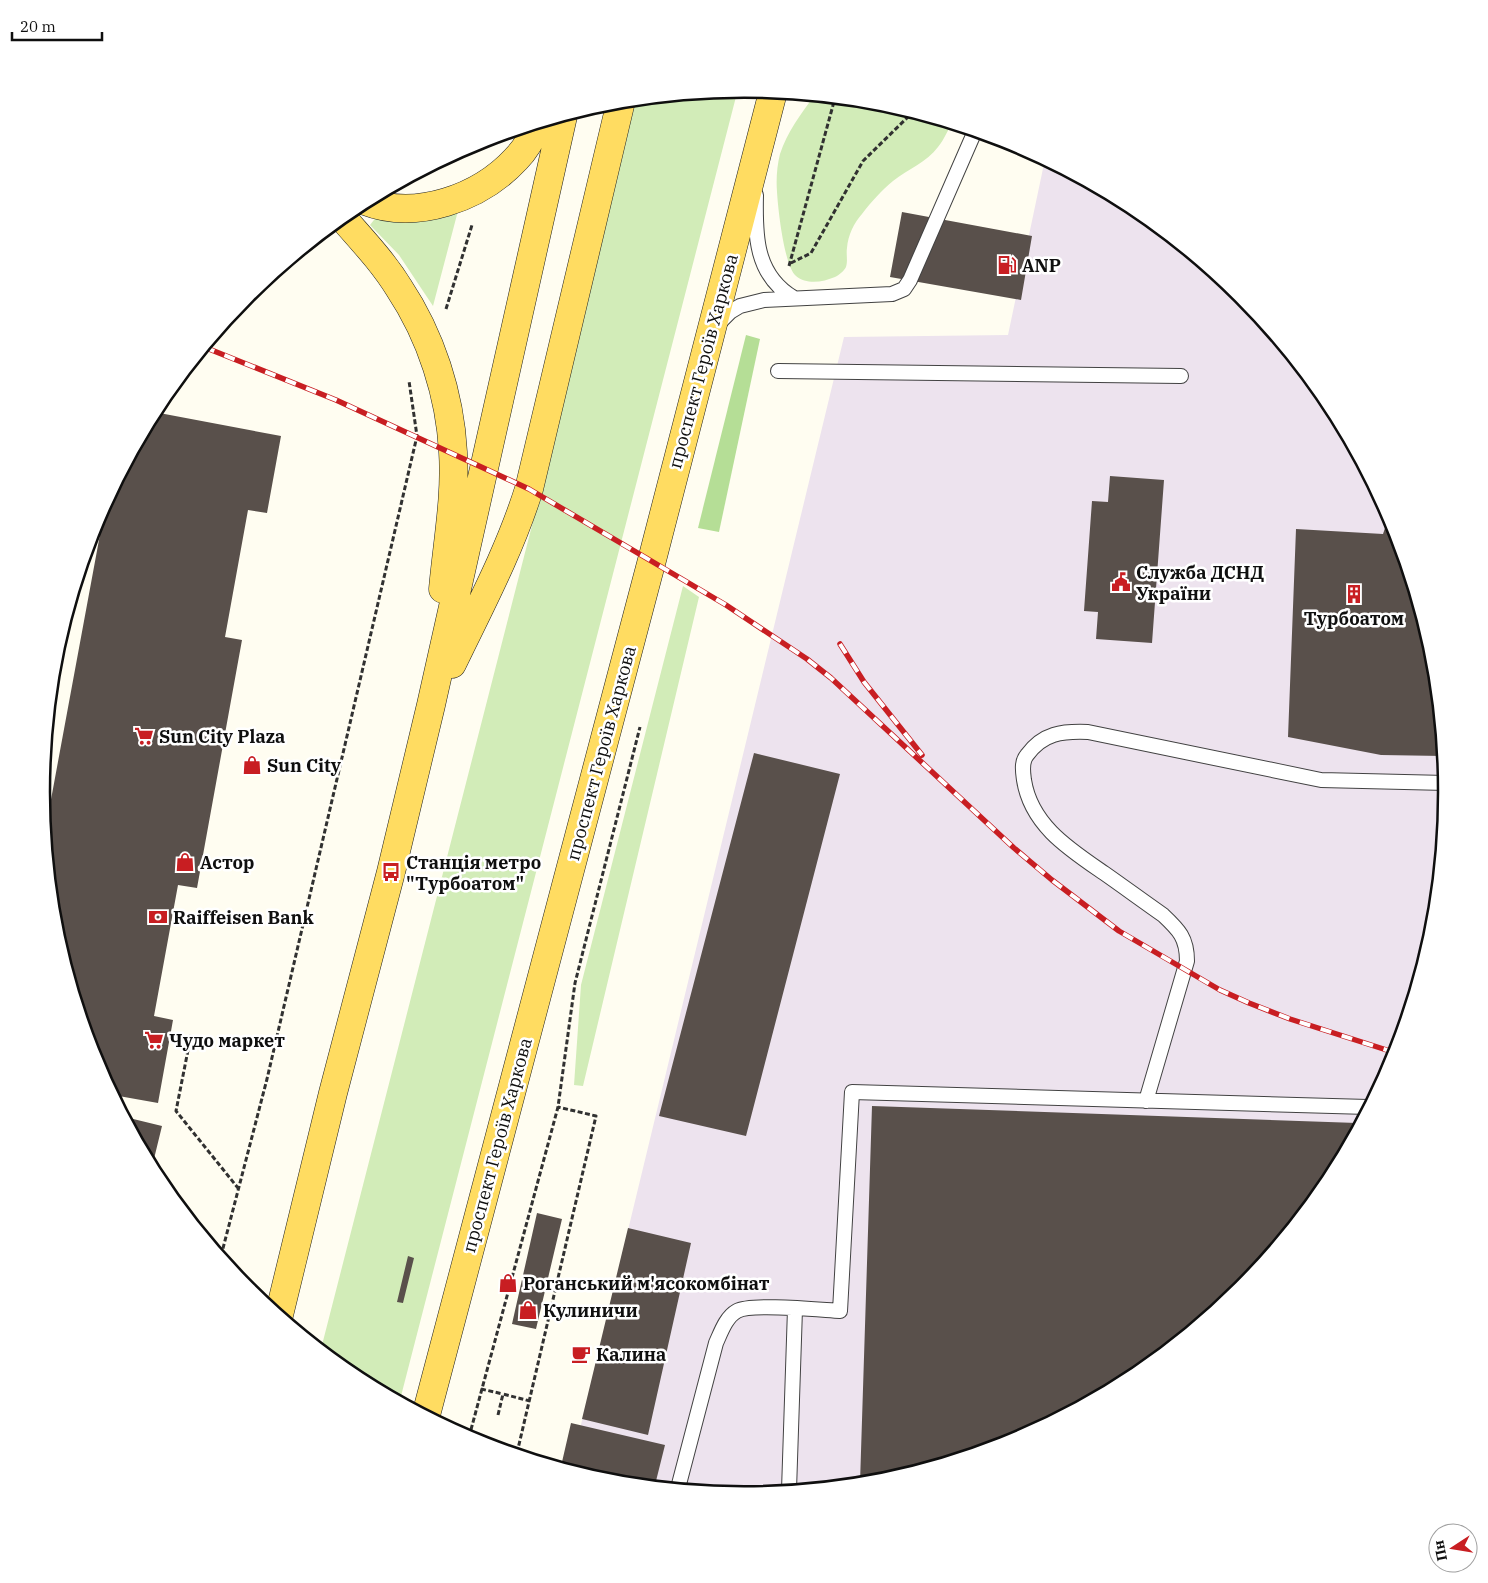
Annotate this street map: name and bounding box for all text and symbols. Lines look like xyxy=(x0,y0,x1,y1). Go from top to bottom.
scale bar xyxy=(12,10,102,42)
text: 20 m xyxy=(20,17,56,36)
street label: проспект Героїв Харкова xyxy=(663,251,743,471)
fuel station icon: ANP xyxy=(996,254,1018,276)
place label: ANP xyxy=(1022,254,1061,277)
place label: Служба ДСНД України xyxy=(1136,561,1264,605)
public building icon: Служба ДСНД України xyxy=(1110,571,1132,593)
building icon: Турбоатом xyxy=(1343,583,1365,605)
place label: Турбоатом xyxy=(1304,607,1404,630)
street label: проспект Героїв Харкова xyxy=(561,643,641,863)
supermarket icon: Sun City Plaza xyxy=(133,725,155,747)
place label: Sun City Plaza xyxy=(159,725,285,748)
shop icon: Sun City xyxy=(241,754,263,776)
place label: Sun City xyxy=(267,754,342,777)
shop icon: Астор xyxy=(174,851,196,873)
place label: Астор xyxy=(200,851,254,874)
place label: Станція метро "Турбоатом" xyxy=(406,851,541,895)
bus stop icon: Станція метро "Турбоатом" xyxy=(380,861,402,883)
bank icon: Raiffeisen Bank xyxy=(147,906,169,928)
place label: Raiffeisen Bank xyxy=(173,906,314,929)
supermarket icon: Чудо маркет xyxy=(143,1029,165,1051)
place label: Чудо маркет xyxy=(169,1029,285,1052)
street label: проспект Героїв Харкова xyxy=(457,1035,537,1255)
shop icon: Роганський м'ясокомбінат xyxy=(497,1272,519,1294)
place label: Роганський м'ясокомбінат xyxy=(523,1272,770,1295)
shop icon: Кулиничи xyxy=(517,1299,539,1321)
place label: Кулиничи xyxy=(543,1299,638,1322)
cafe icon: Калина xyxy=(570,1343,592,1365)
place label: Калина xyxy=(596,1343,666,1366)
north arrow xyxy=(1428,1523,1478,1573)
text: Пн xyxy=(1429,1539,1451,1563)

